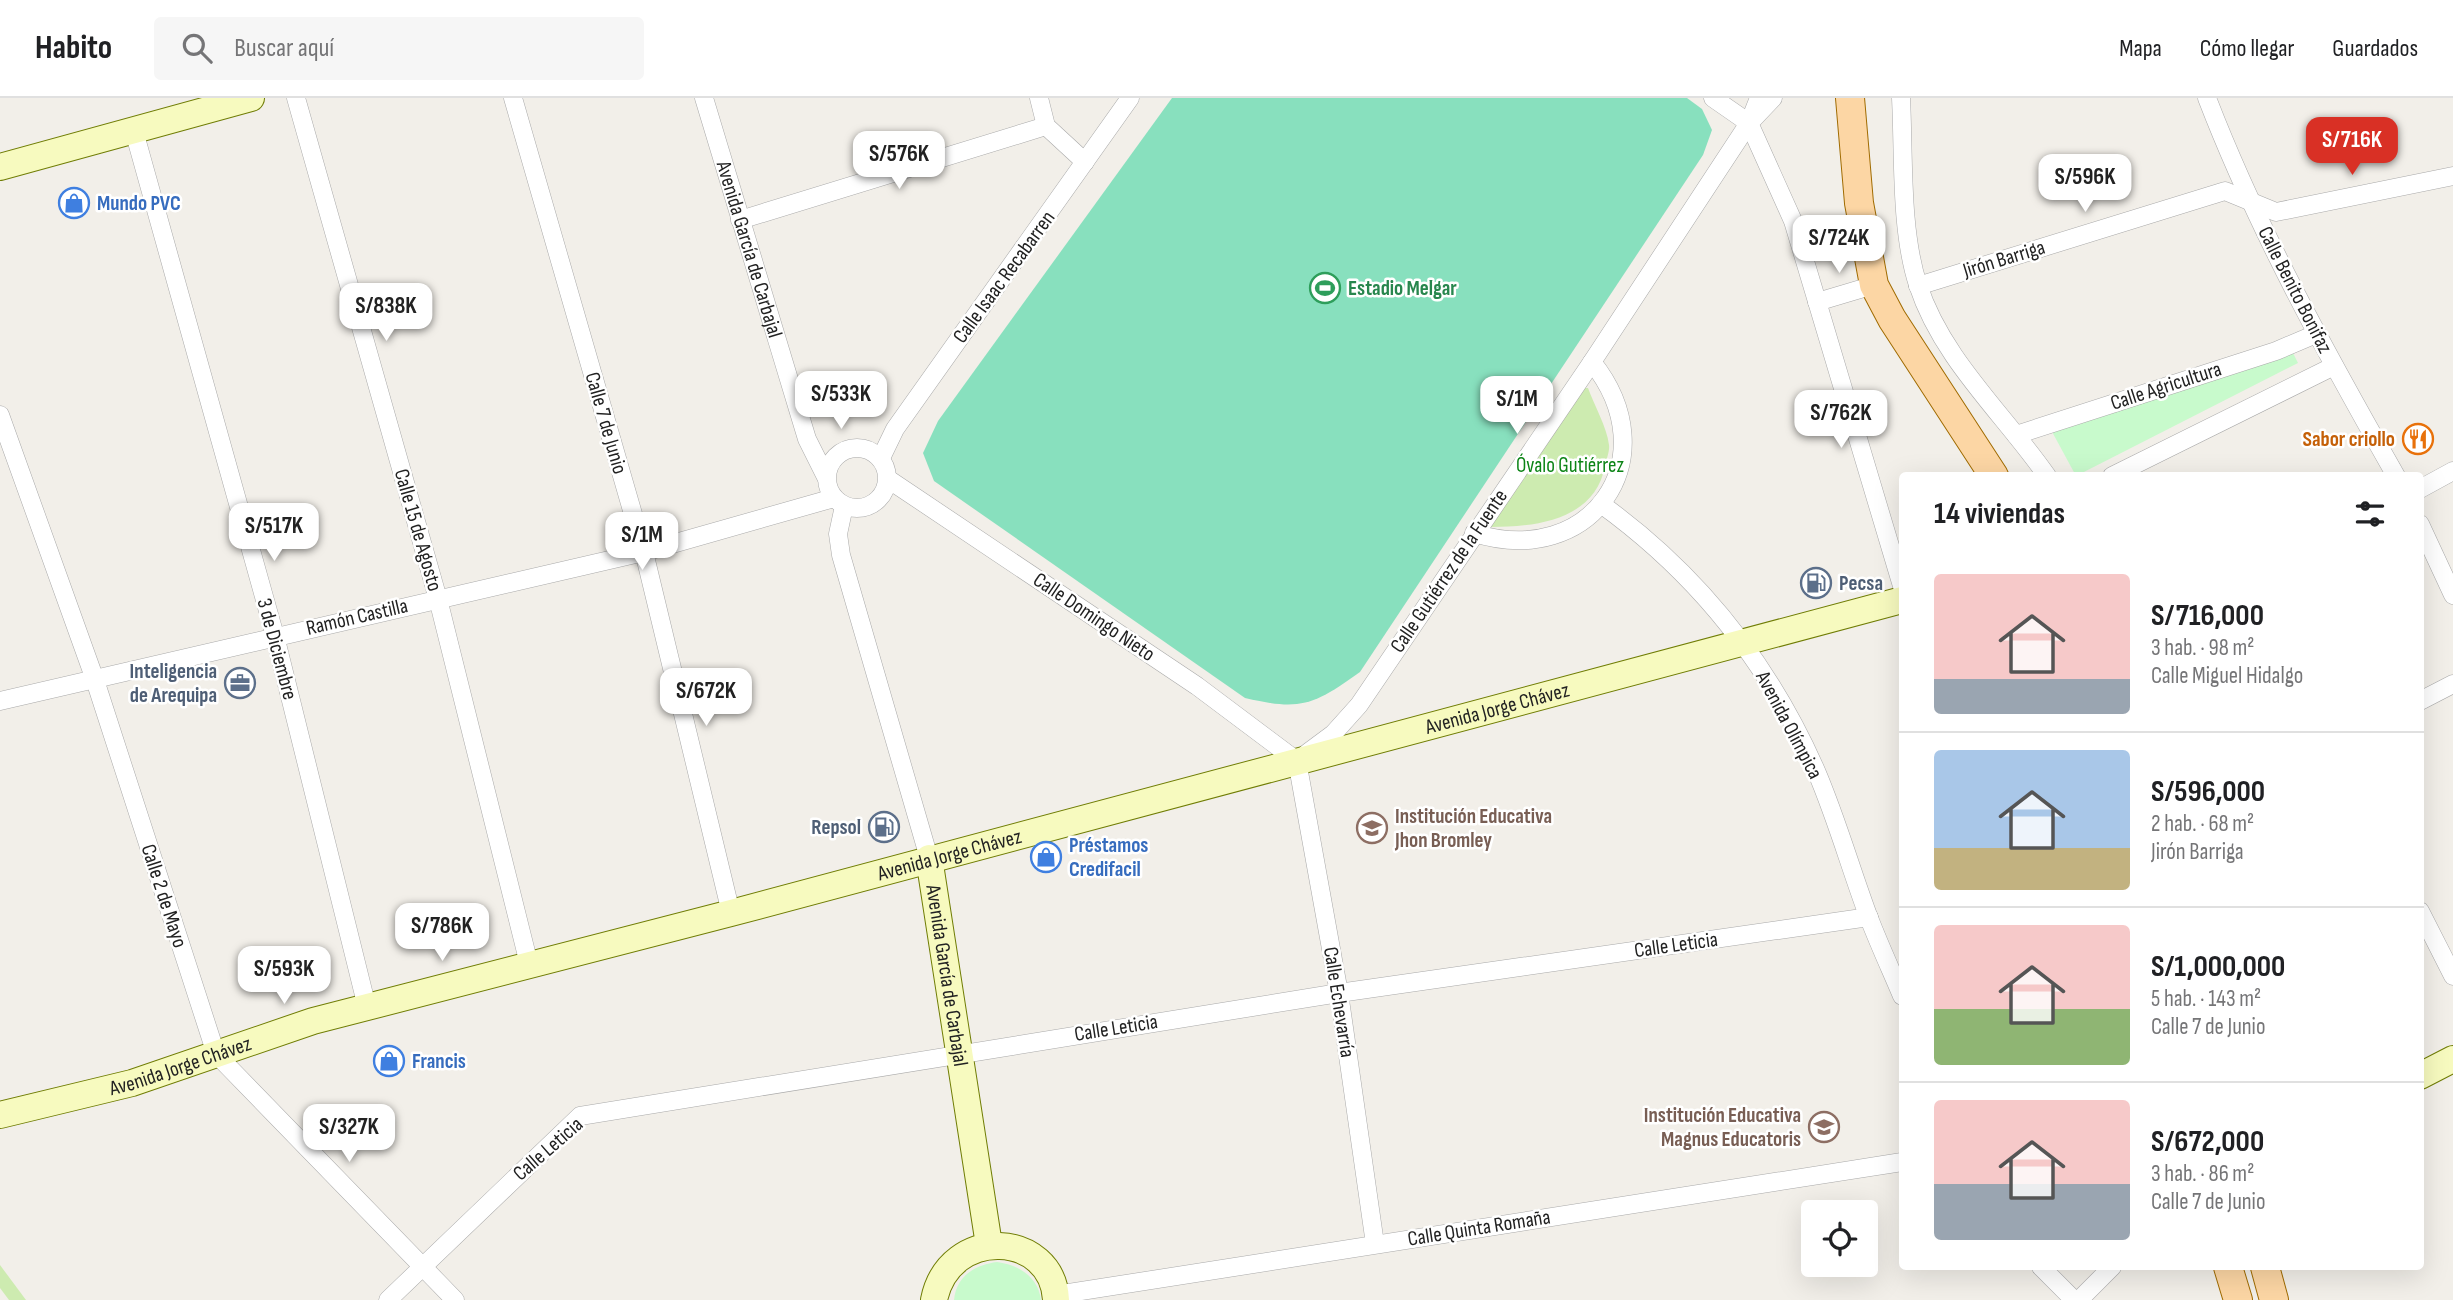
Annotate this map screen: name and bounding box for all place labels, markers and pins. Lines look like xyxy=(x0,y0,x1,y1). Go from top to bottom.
pin: S/716K xyxy=(2295,118,2409,177)
pin: S/576K xyxy=(842,132,956,191)
pin: S/596K xyxy=(2028,155,2142,214)
shop icon: Mundo PVC xyxy=(57,186,91,220)
place label: Mundo PVC xyxy=(97,191,181,216)
pin: S/724K xyxy=(1782,216,1896,275)
sports icon: Estadio Melgar xyxy=(1308,271,1342,305)
place label: Estadio Melgar xyxy=(1348,276,1457,301)
pin: S/838K xyxy=(329,284,443,343)
pin: S/533K xyxy=(784,372,898,431)
pin: S/1M xyxy=(1476,376,1558,436)
pin: S/762K xyxy=(1784,390,1898,450)
restaurant icon: Sabor criollo xyxy=(2401,422,2435,456)
place label: Sabor criollo xyxy=(2303,427,2395,452)
pin: S/517K xyxy=(217,504,331,563)
pin: S/1M xyxy=(601,512,683,572)
fuel station icon: Pecsa xyxy=(1799,566,1833,600)
place label: Pecsa xyxy=(1839,571,1883,596)
place label: Inteligencia de Arequipa xyxy=(130,659,217,708)
office icon: Inteligencia de Arequipa xyxy=(223,666,257,700)
pin: S/672K xyxy=(649,668,763,728)
place label: Institución Educativa Jhon Bromley xyxy=(1394,804,1552,853)
fuel station icon: Repsol xyxy=(867,810,901,844)
school or university icon: Institución Educativa Jhon Bromley xyxy=(1355,811,1389,845)
place label: Repsol xyxy=(811,815,861,840)
place label: Préstamos Credifacil xyxy=(1069,833,1148,882)
shop icon: Préstamos Credifacil xyxy=(1029,840,1063,874)
pin: S/786K xyxy=(385,904,499,963)
pin: S/593K xyxy=(227,946,341,1006)
shop icon: Francis xyxy=(372,1044,406,1078)
place label: Francis xyxy=(412,1049,466,1074)
place label: Institución Educativa Magnus Educatoris xyxy=(1644,1103,1801,1152)
pin: S/327K xyxy=(292,1104,406,1164)
school or university icon: Institución Educativa Magnus Educatoris xyxy=(1807,1110,1841,1144)

